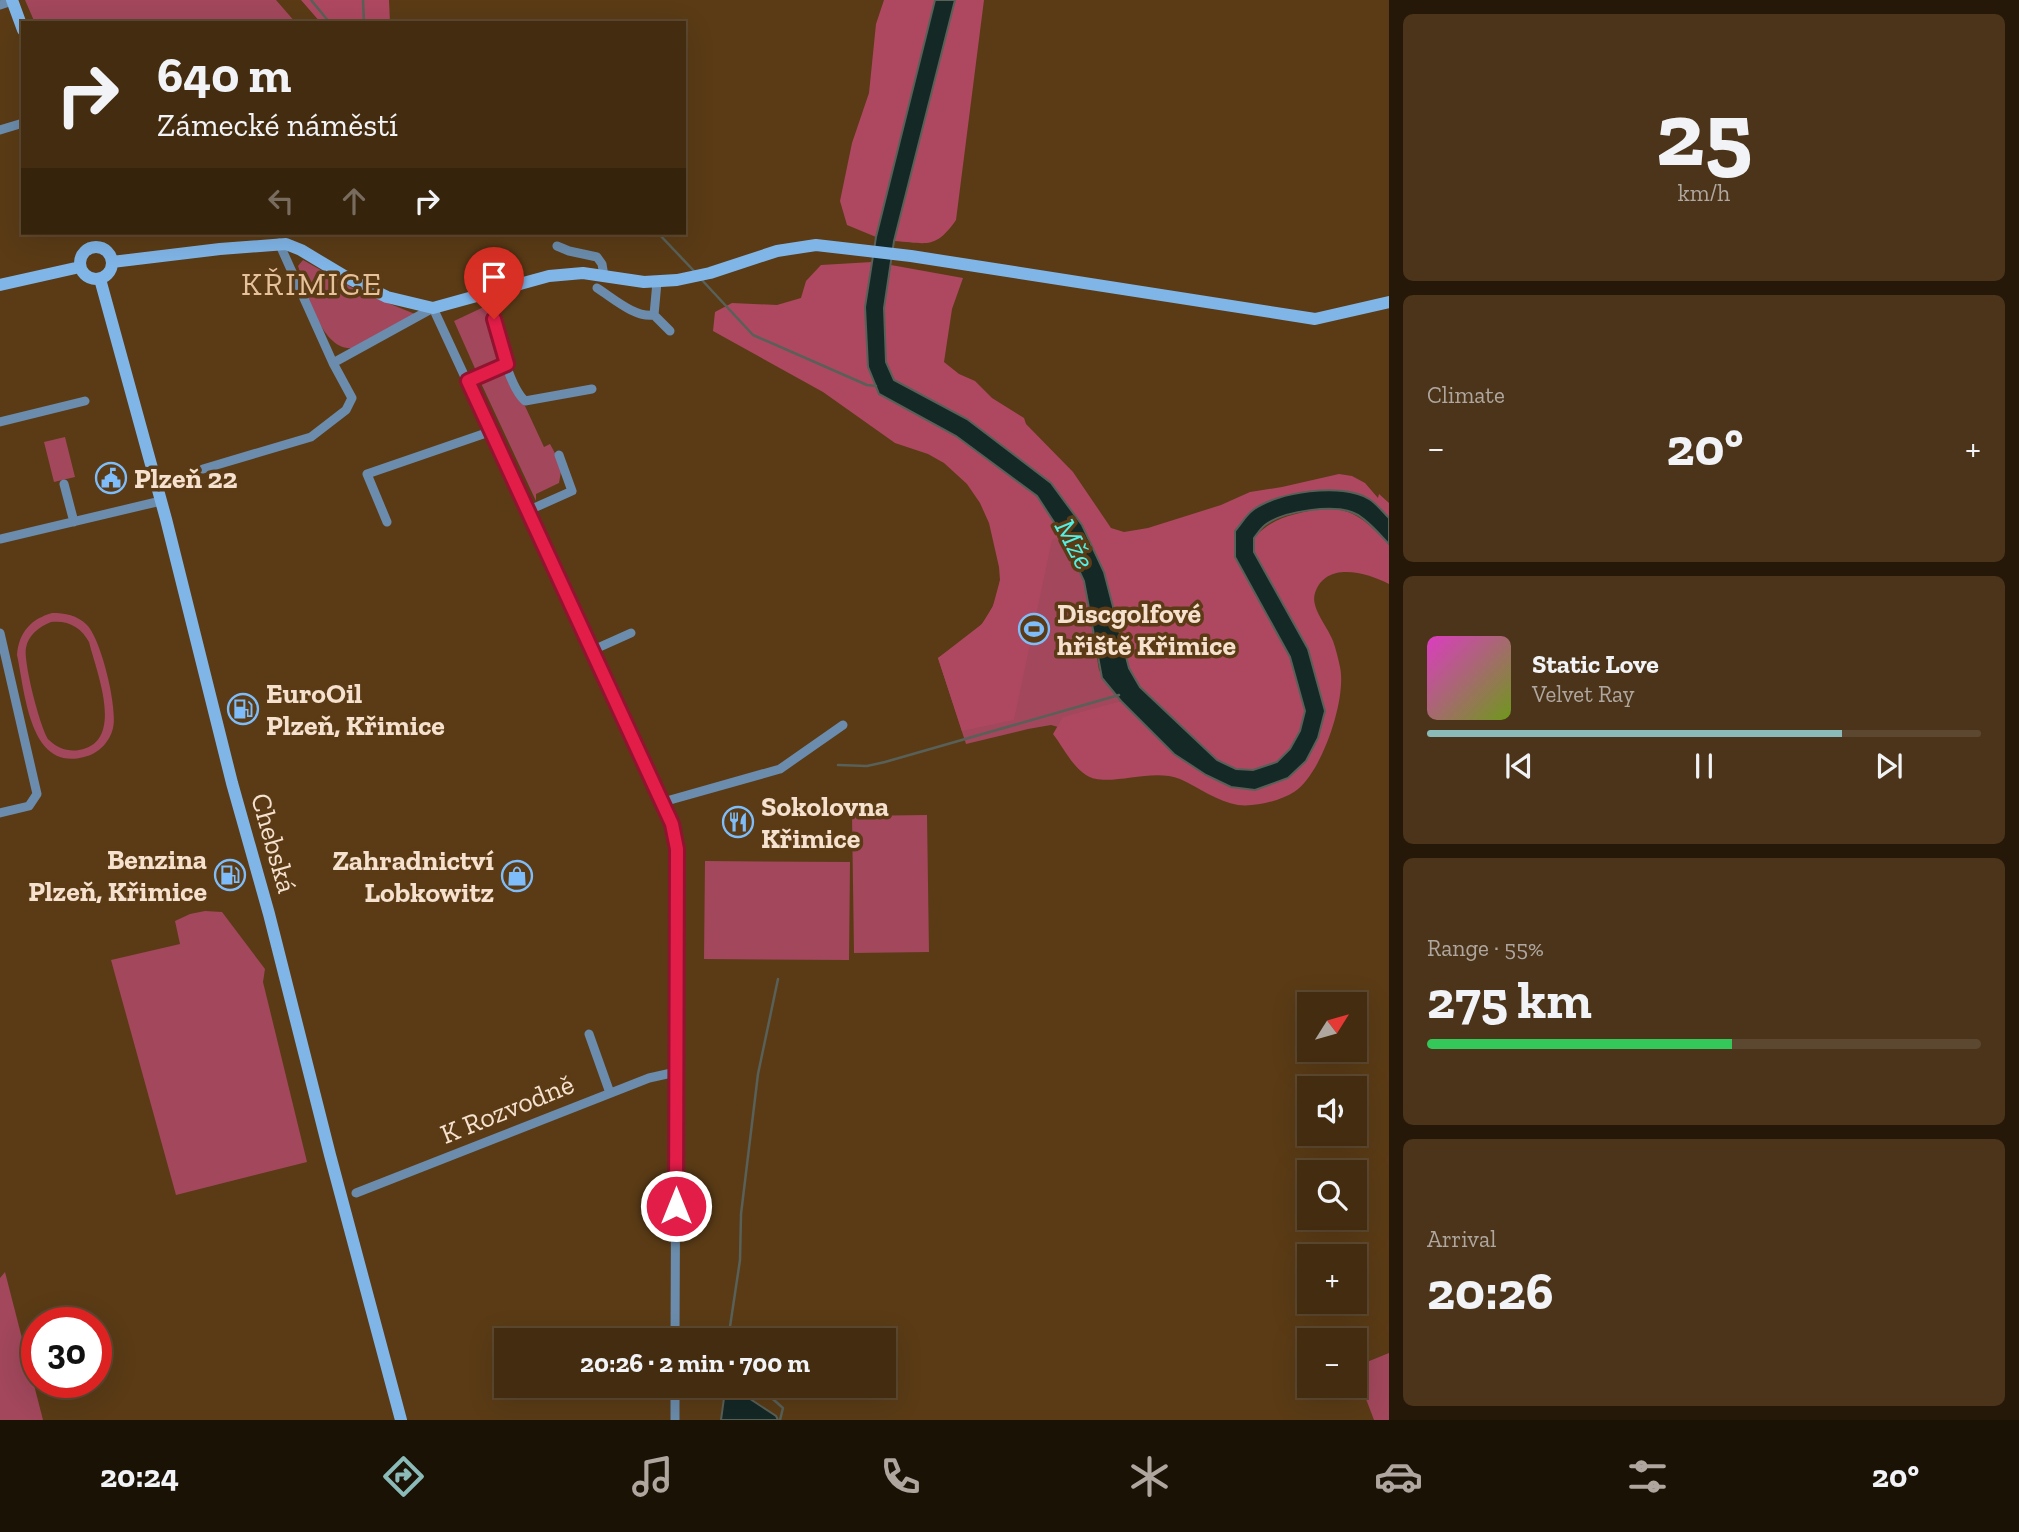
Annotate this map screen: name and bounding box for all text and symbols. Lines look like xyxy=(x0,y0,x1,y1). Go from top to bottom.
text: 640 m xyxy=(157,46,292,105)
icon: right xyxy=(42,49,133,140)
text: 25 xyxy=(1656,79,1752,188)
text: Zámecké náměstí xyxy=(157,106,398,144)
text: km/h xyxy=(1678,179,1730,207)
icon: left xyxy=(262,182,300,220)
icon: ahead xyxy=(335,182,373,220)
icon: right xyxy=(408,182,446,220)
pin xyxy=(464,247,524,319)
icon: arrive xyxy=(475,258,513,296)
district label: KŘIMICE xyxy=(241,265,383,303)
text: Climate xyxy=(1427,381,1505,409)
text: 20° xyxy=(1667,416,1743,478)
text: − xyxy=(1427,425,1445,471)
text: + xyxy=(1965,425,1981,471)
public building icon: Plzeň 22 xyxy=(94,461,128,495)
place label: Plzeň 22 xyxy=(134,462,238,495)
water label: Mže xyxy=(1047,513,1103,575)
place label: Discgolfové hřiště Křimice xyxy=(1057,597,1236,662)
sports icon: Discgolfové hřiště Křimice xyxy=(1017,612,1051,646)
text: Static Love xyxy=(1532,648,1659,680)
place label: EuroOil Plzeň, Křimice xyxy=(266,677,445,742)
text: Velvet Ray xyxy=(1532,680,1634,708)
fuel station icon: EuroOil Plzeň, Křimice xyxy=(226,692,260,726)
icon: previous xyxy=(1500,747,1538,785)
icon: pause xyxy=(1685,747,1723,785)
icon: next xyxy=(1870,747,1908,785)
street label: Chebská xyxy=(244,789,304,897)
place label: Sokolovna Křimice xyxy=(761,790,889,855)
restaurant icon: Sokolovna Křimice xyxy=(721,805,755,839)
place label: Benzina Plzeň, Křimice xyxy=(28,843,207,908)
place label: Zahradnictví Lobkowitz xyxy=(332,844,495,909)
fuel station icon: Benzina Plzeň, Křimice xyxy=(213,858,247,892)
shop icon: Zahradnictví Lobkowitz xyxy=(500,859,534,893)
text: Range · 55% xyxy=(1427,934,1544,962)
text: 275 km xyxy=(1427,969,1592,1031)
north arrow xyxy=(1297,992,1367,1062)
map controls xyxy=(1297,992,1367,1398)
street label: K Rozvodně xyxy=(436,1067,578,1151)
button: sound xyxy=(1297,1076,1367,1146)
button: search xyxy=(1297,1160,1367,1230)
position arrow xyxy=(639,1169,713,1243)
text: Arrival xyxy=(1427,1225,1496,1253)
button: + xyxy=(1297,1244,1367,1314)
text: 20:26 xyxy=(1427,1260,1554,1322)
speed limit sign: 30 xyxy=(21,1307,112,1398)
button: − xyxy=(1297,1328,1367,1398)
text: 20:26 · 2 min · 700 m xyxy=(580,1347,810,1379)
icon: directions xyxy=(379,1452,428,1501)
icon: music xyxy=(628,1452,677,1501)
icon: phone xyxy=(876,1452,925,1501)
icon: climate xyxy=(1125,1452,1174,1501)
icon: car xyxy=(1374,1452,1423,1501)
icon: filters xyxy=(1623,1452,1672,1501)
text: 20:24 xyxy=(100,1457,179,1495)
text: 20° xyxy=(1872,1457,1919,1495)

